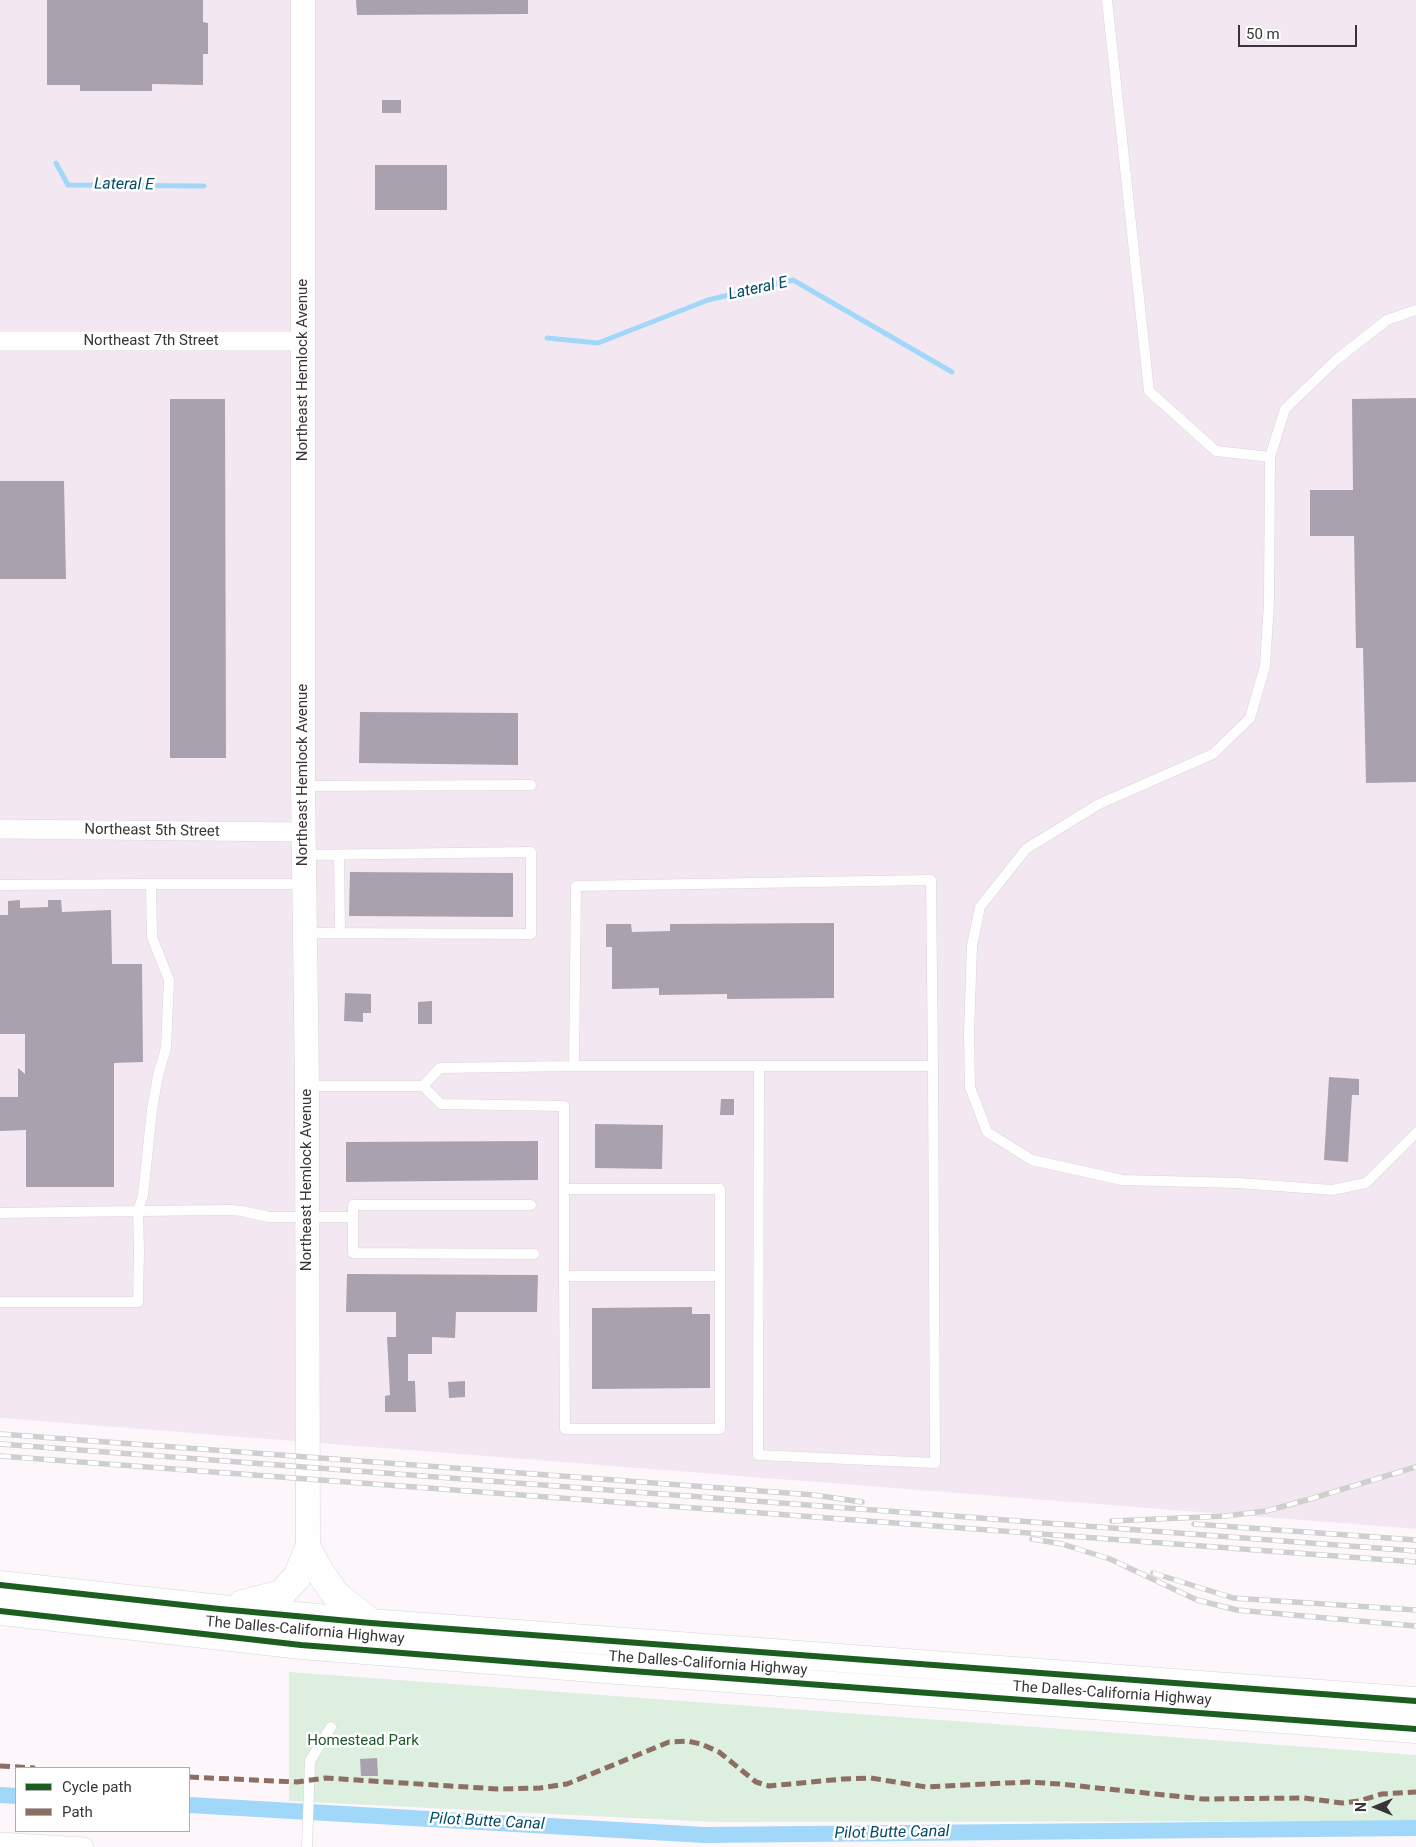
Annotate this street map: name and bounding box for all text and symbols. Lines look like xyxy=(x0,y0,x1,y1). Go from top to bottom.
scale bar xyxy=(1241,15,1360,47)
text: 50 m xyxy=(1246,25,1280,43)
water label: Lateral E xyxy=(94,175,154,195)
water label: Lateral E xyxy=(727,273,789,305)
street label: Northeast Hemlock Avenue xyxy=(294,279,312,461)
street label: Northeast 7th Street xyxy=(83,332,219,350)
street label: Northeast Hemlock Avenue xyxy=(294,684,312,866)
street label: Northeast 5th Street xyxy=(84,821,220,841)
street label: Northeast Hemlock Avenue xyxy=(298,1089,316,1271)
street label: The Dalles-California Highway xyxy=(205,1613,405,1649)
street label: The Dalles-California Highway xyxy=(608,1648,808,1680)
street label: The Dalles-California Highway xyxy=(1012,1678,1212,1710)
park label: Homestead Park xyxy=(307,1732,419,1750)
legend xyxy=(15,1767,190,1832)
text: Cycle path xyxy=(62,1778,132,1796)
north arrow xyxy=(1351,1782,1401,1832)
text: N xyxy=(1353,1802,1369,1812)
text: Path xyxy=(62,1803,93,1821)
water label: Pilot Butte Canal xyxy=(429,1809,545,1835)
water label: Pilot Butte Canal xyxy=(834,1822,950,1844)

